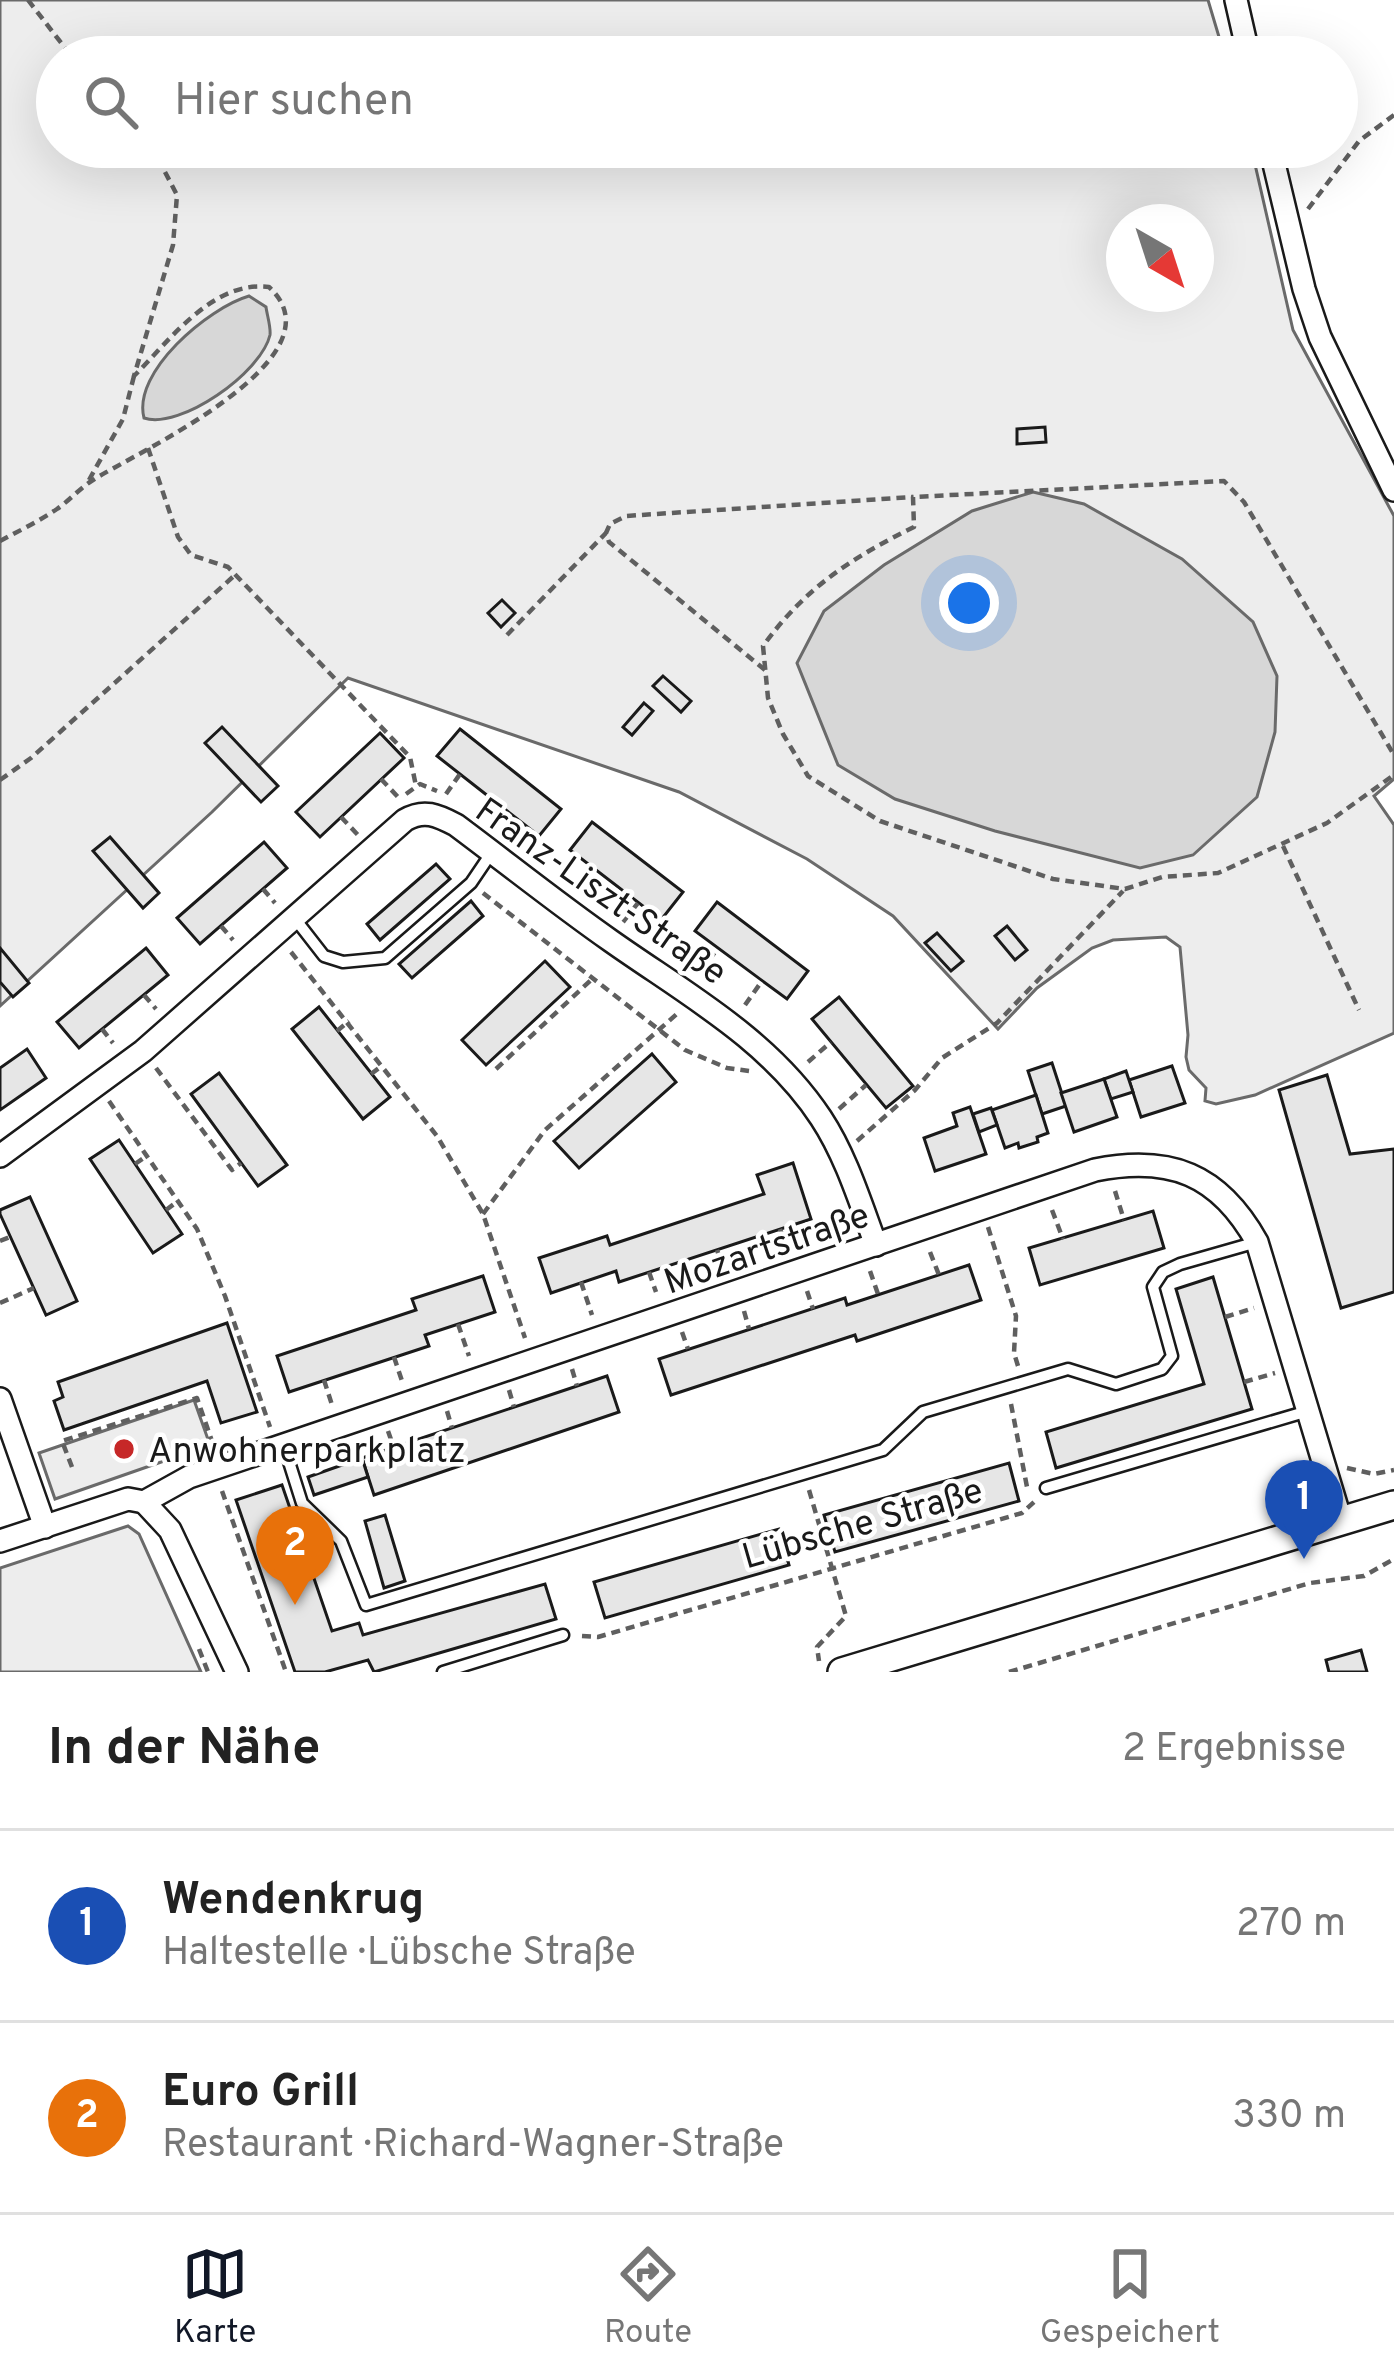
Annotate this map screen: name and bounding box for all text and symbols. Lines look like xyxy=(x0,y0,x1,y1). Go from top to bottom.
search box xyxy=(36,36,1358,168)
icon: search xyxy=(78,69,144,135)
text: Hier suchen xyxy=(174,74,414,131)
north arrow xyxy=(1106,204,1214,312)
your location xyxy=(939,573,999,633)
street label: Franz-Liszt-Straße xyxy=(465,789,735,997)
street label: Mozartstraße xyxy=(658,1194,876,1307)
place label: Anwohnerparkplatz xyxy=(148,1430,466,1476)
marker: Anwohnerparkplatz xyxy=(111,1436,137,1462)
pin: 1 xyxy=(1265,1460,1343,1559)
street label: Lübsche Straße xyxy=(737,1470,989,1582)
pin: 2 xyxy=(256,1506,334,1605)
text: In der Nähe xyxy=(48,1718,320,1783)
text: 2 Ergebnisse xyxy=(1122,1726,1346,1775)
text: Wendenkrug xyxy=(162,1873,424,1930)
text: 1 xyxy=(79,1901,95,1950)
text: 270 m xyxy=(1236,1901,1346,1950)
text: Haltestelle · Lübsche Straße xyxy=(162,1930,636,1979)
text: Euro Grill xyxy=(162,2065,359,2122)
text: 2 xyxy=(75,2093,99,2142)
text: 330 m xyxy=(1232,2093,1346,2142)
text: Restaurant · Richard-Wagner-Straße xyxy=(162,2122,784,2171)
tab: Karte xyxy=(174,2241,256,2355)
tab: Route xyxy=(604,2241,692,2355)
tab: Gespeichert xyxy=(1040,2241,1220,2355)

